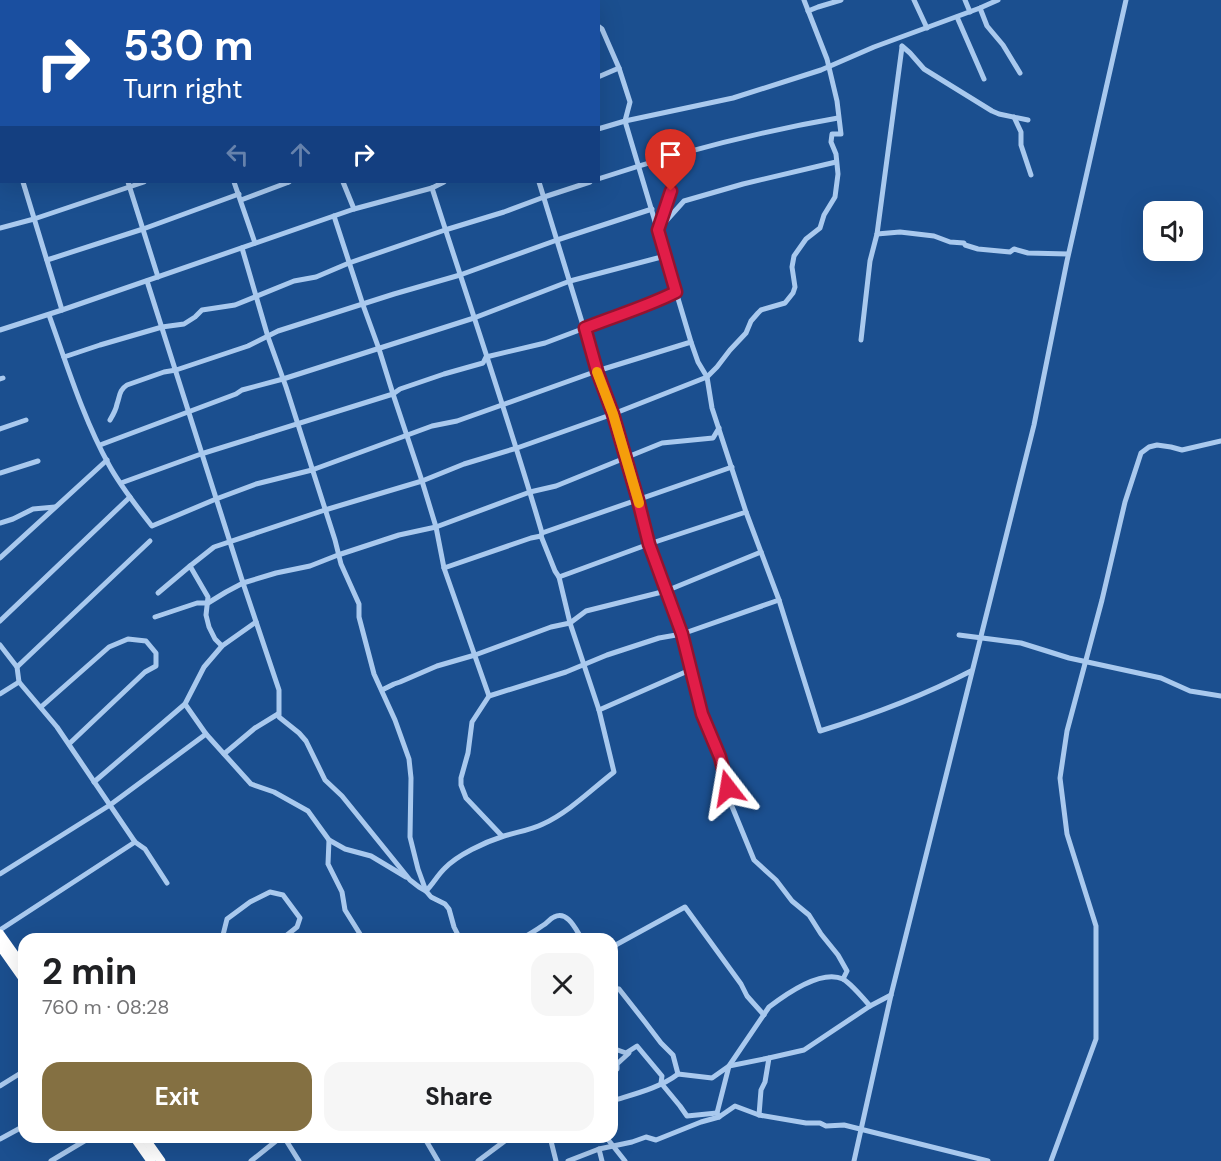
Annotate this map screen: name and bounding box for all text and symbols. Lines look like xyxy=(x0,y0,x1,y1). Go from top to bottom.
text: 530 m xyxy=(123,18,253,73)
icon: right xyxy=(24,24,102,102)
text: Turn right xyxy=(123,71,243,106)
pin xyxy=(645,129,696,191)
icon: left xyxy=(221,138,254,171)
icon: ahead xyxy=(284,138,317,171)
icon: right xyxy=(347,138,380,171)
icon: arrive xyxy=(654,138,687,171)
map controls xyxy=(1143,201,1203,261)
button: sound xyxy=(1143,201,1203,261)
position arrow xyxy=(696,756,760,820)
text: 2 min xyxy=(42,948,137,995)
button: close xyxy=(531,953,594,1016)
text: 760 m · 08:28 xyxy=(42,994,169,1020)
button: Exit xyxy=(42,1062,312,1131)
button: Share xyxy=(324,1062,594,1131)

